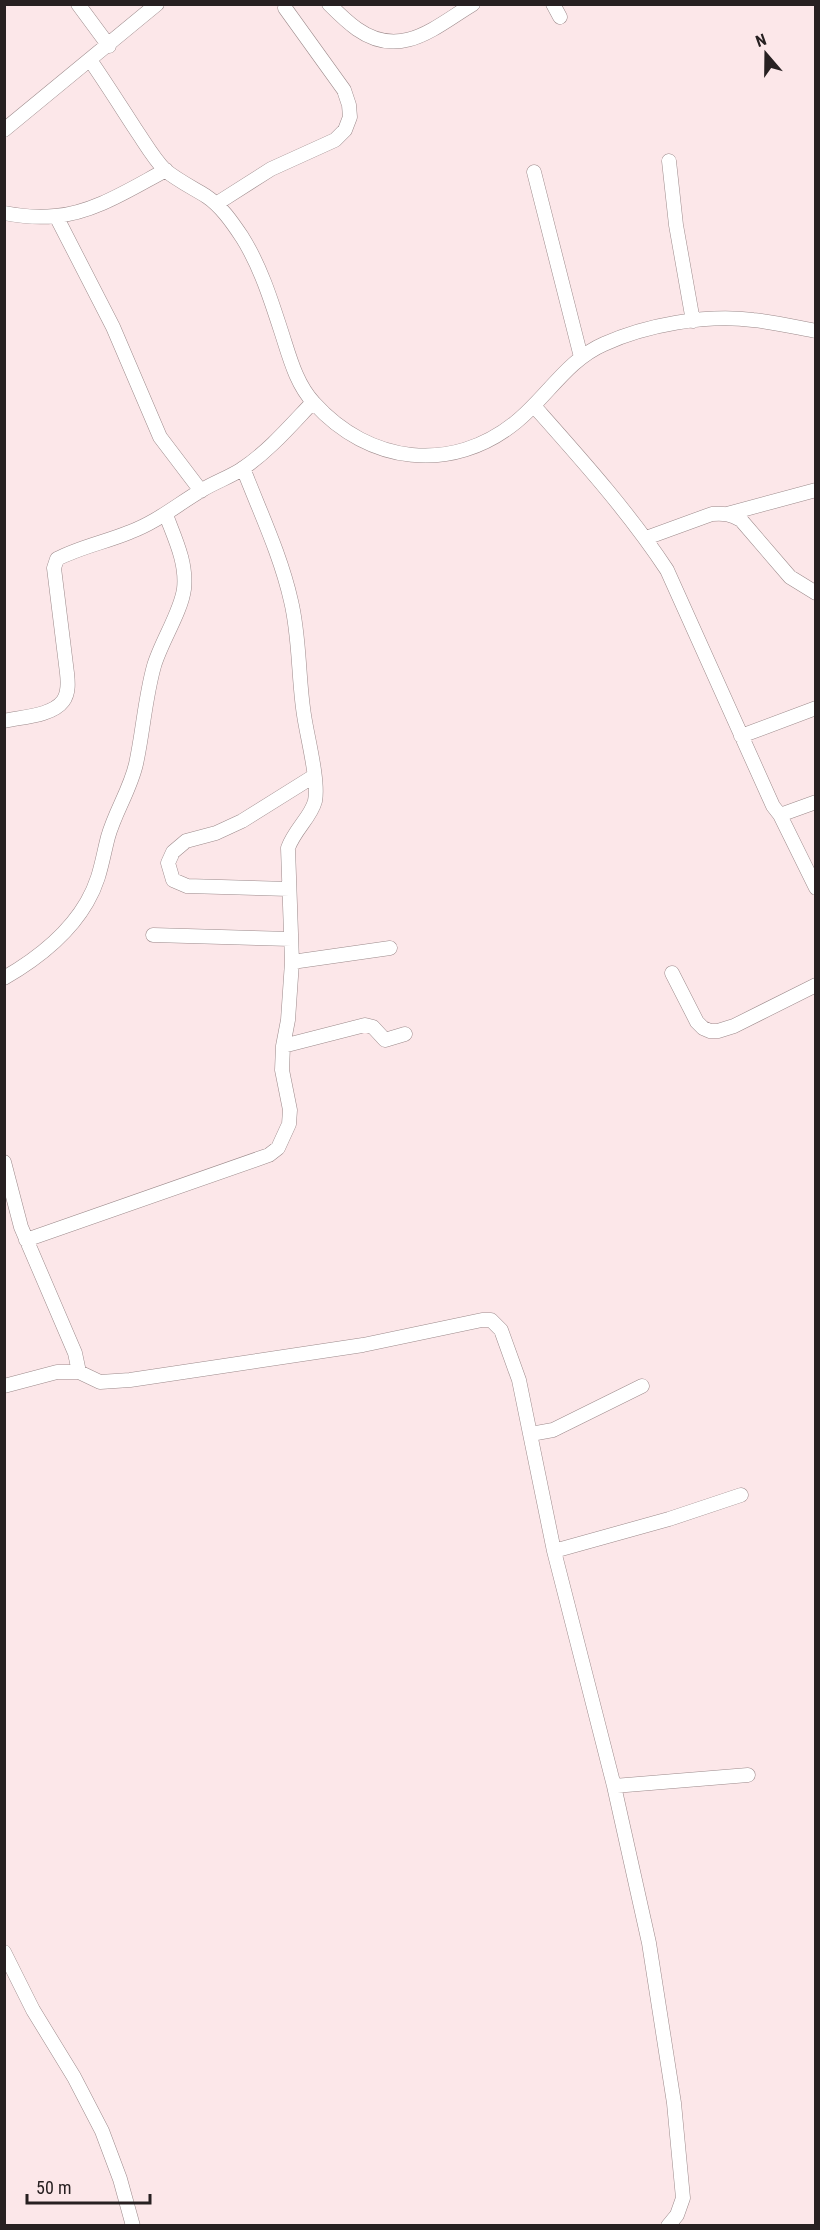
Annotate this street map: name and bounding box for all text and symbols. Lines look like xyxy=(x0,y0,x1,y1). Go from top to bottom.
north arrow xyxy=(736,24,796,84)
text: N xyxy=(753,30,769,51)
scale bar xyxy=(27,2167,150,2205)
text: 50 m xyxy=(36,2177,71,2198)

